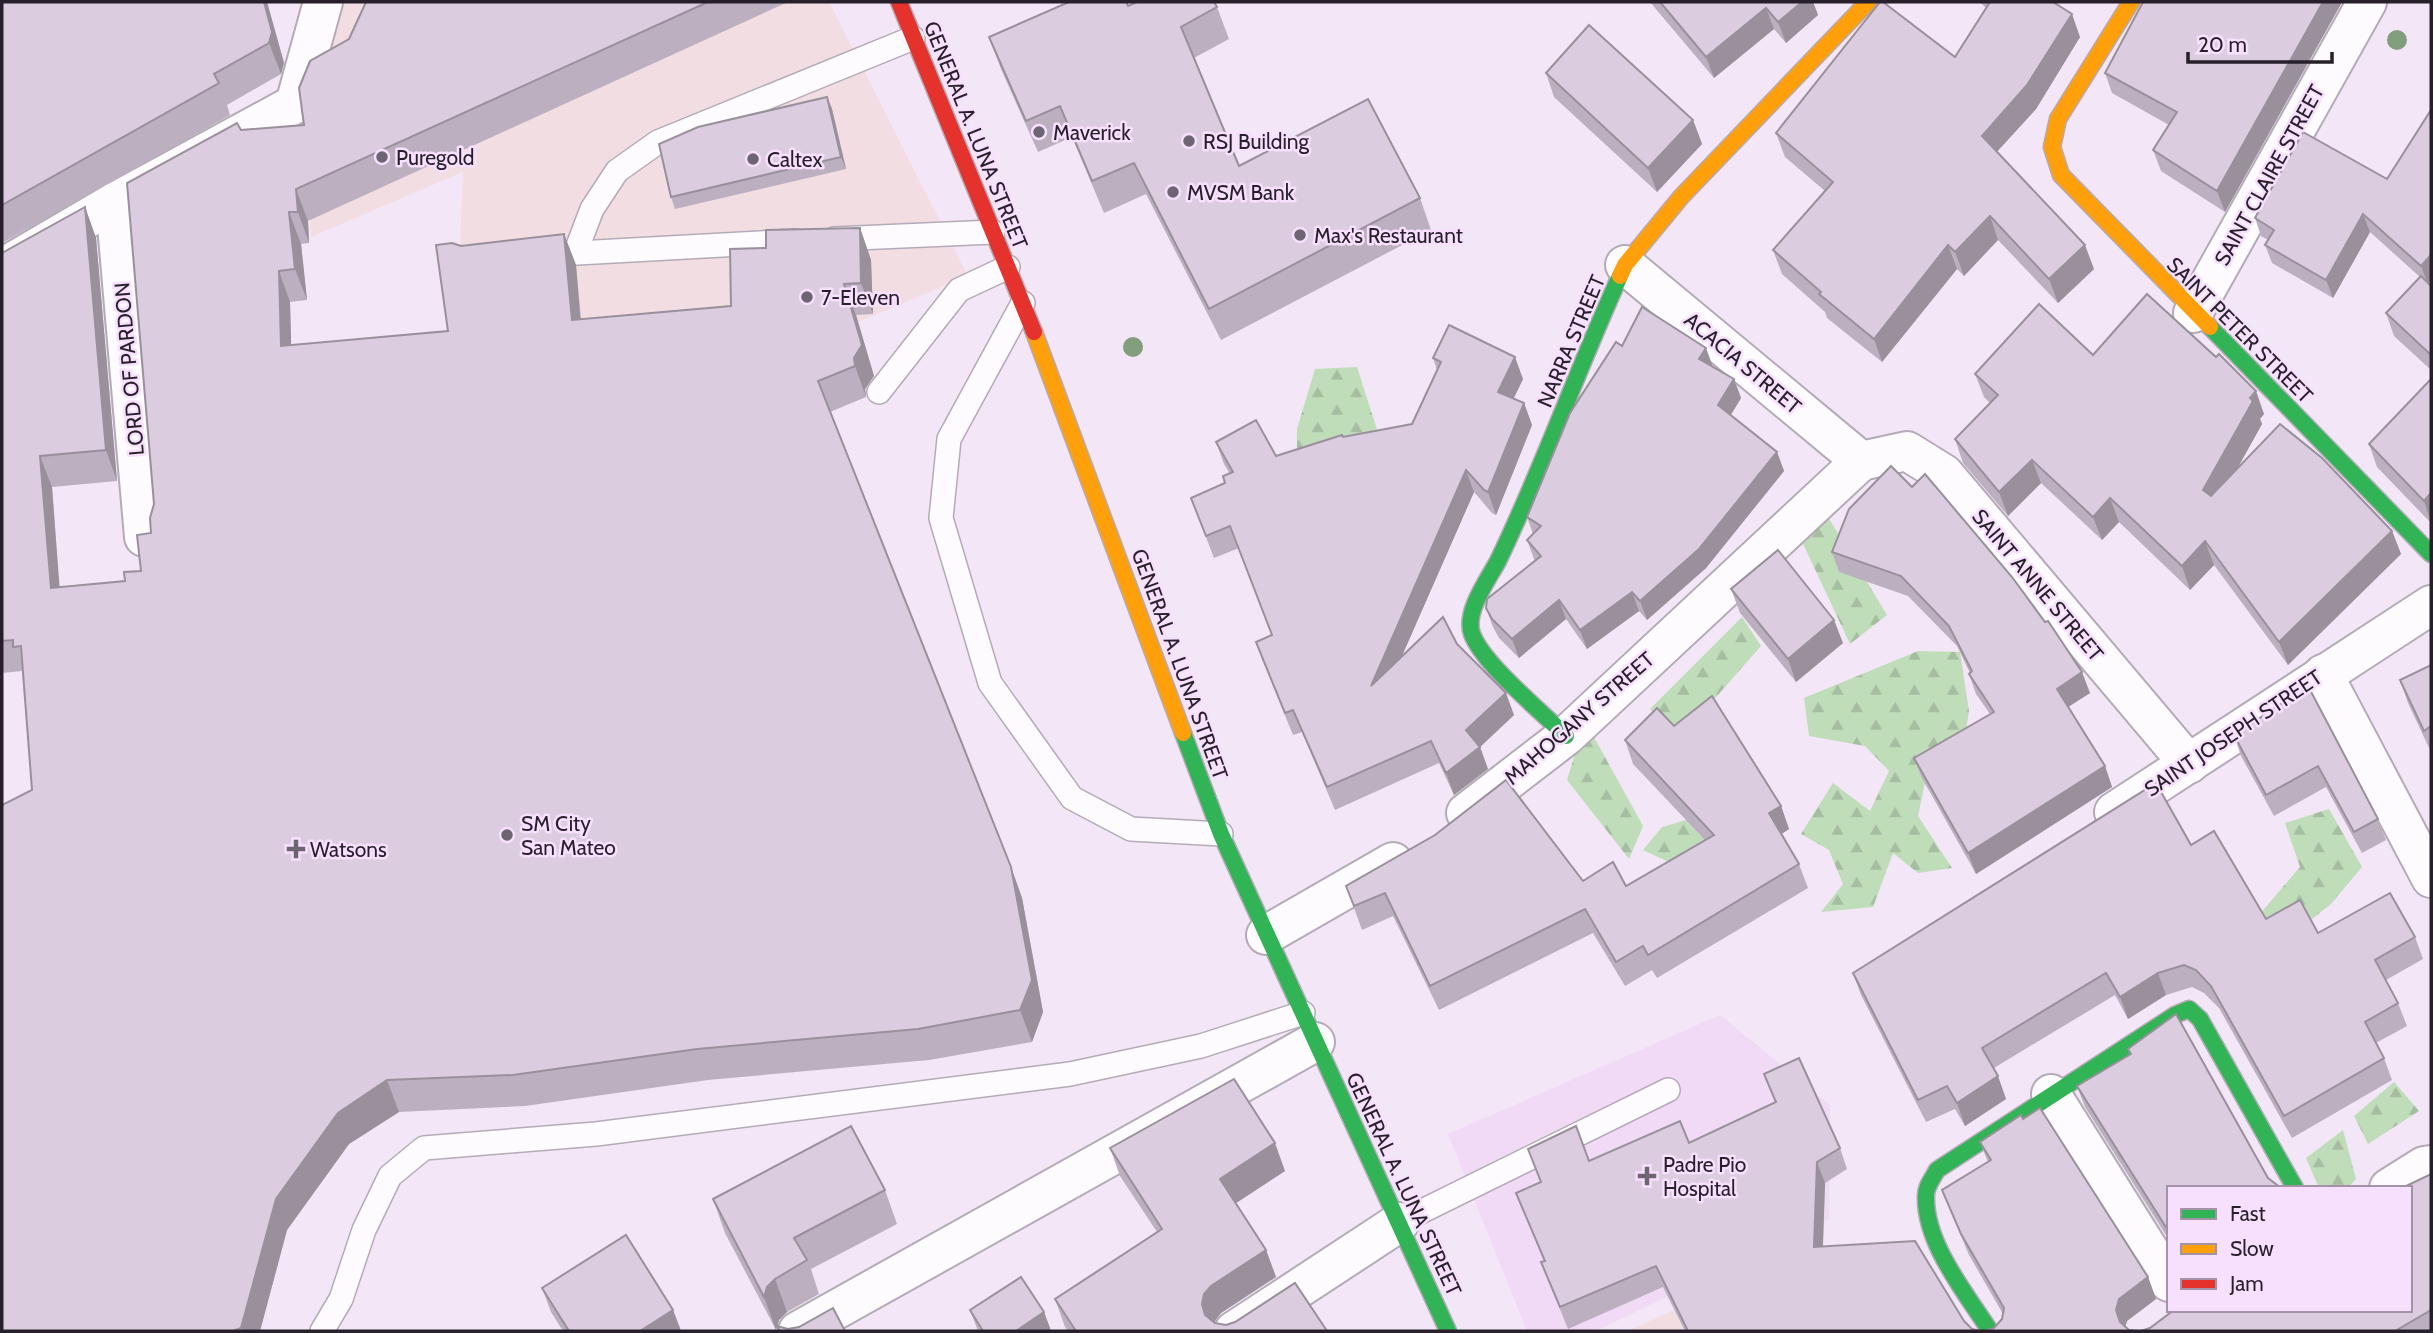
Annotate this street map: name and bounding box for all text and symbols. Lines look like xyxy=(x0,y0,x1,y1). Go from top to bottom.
street label: GENERAL A. LUNA STREET xyxy=(919,17,1033,253)
scale bar xyxy=(2188,21,2332,65)
text: 20 m xyxy=(2198,32,2247,57)
street label: SAINT CLAIRE STREET xyxy=(2209,80,2329,270)
place label: Maverick xyxy=(1053,120,1131,145)
marker: Maverick xyxy=(1031,124,1047,140)
place label: RSJ Building xyxy=(1203,129,1310,154)
marker: RSJ Building xyxy=(1181,133,1197,149)
place label: Puregold xyxy=(396,145,475,170)
place label: Caltex xyxy=(767,147,823,172)
marker: Puregold xyxy=(374,149,390,165)
marker: Caltex xyxy=(745,151,761,167)
place label: MVSM Bank xyxy=(1187,180,1295,205)
marker: MVSM Bank xyxy=(1165,184,1181,200)
place label: Max's Restaurant xyxy=(1314,223,1463,248)
marker: Max's Restaurant xyxy=(1292,227,1308,243)
street label: SAINT PETER STREET xyxy=(2162,252,2318,408)
street label: NARRA STREET xyxy=(1532,271,1610,411)
street label: LORD OF PARDON xyxy=(109,281,149,457)
place label: 7-Eleven xyxy=(821,285,900,310)
marker: 7-Eleven xyxy=(799,289,815,305)
street label: ACACIA STREET xyxy=(1679,307,1807,419)
street label: SAINT ANNE STREET xyxy=(1967,504,2109,666)
street label: GENERAL A. LUNA STREET xyxy=(1127,545,1233,783)
street label: MAHOGANY STREET xyxy=(1499,646,1659,790)
street label: SAINT JOSEPH STREET xyxy=(2139,664,2327,802)
place label: SM City San Mateo xyxy=(521,811,616,860)
marker: SM City San Mateo xyxy=(499,827,515,843)
place label: Watsons xyxy=(310,837,387,862)
marker: Watsons xyxy=(288,841,304,857)
street label: GENERAL A. LUNA STREET xyxy=(1341,1068,1467,1300)
place label: Padre Pio Hospital xyxy=(1663,1152,1746,1201)
marker: Padre Pio Hospital xyxy=(1637,1166,1657,1186)
legend xyxy=(2167,1186,2412,1312)
text: Fast xyxy=(2230,1201,2266,1226)
text: Slow xyxy=(2230,1236,2274,1261)
text: Jam xyxy=(2229,1271,2264,1296)

